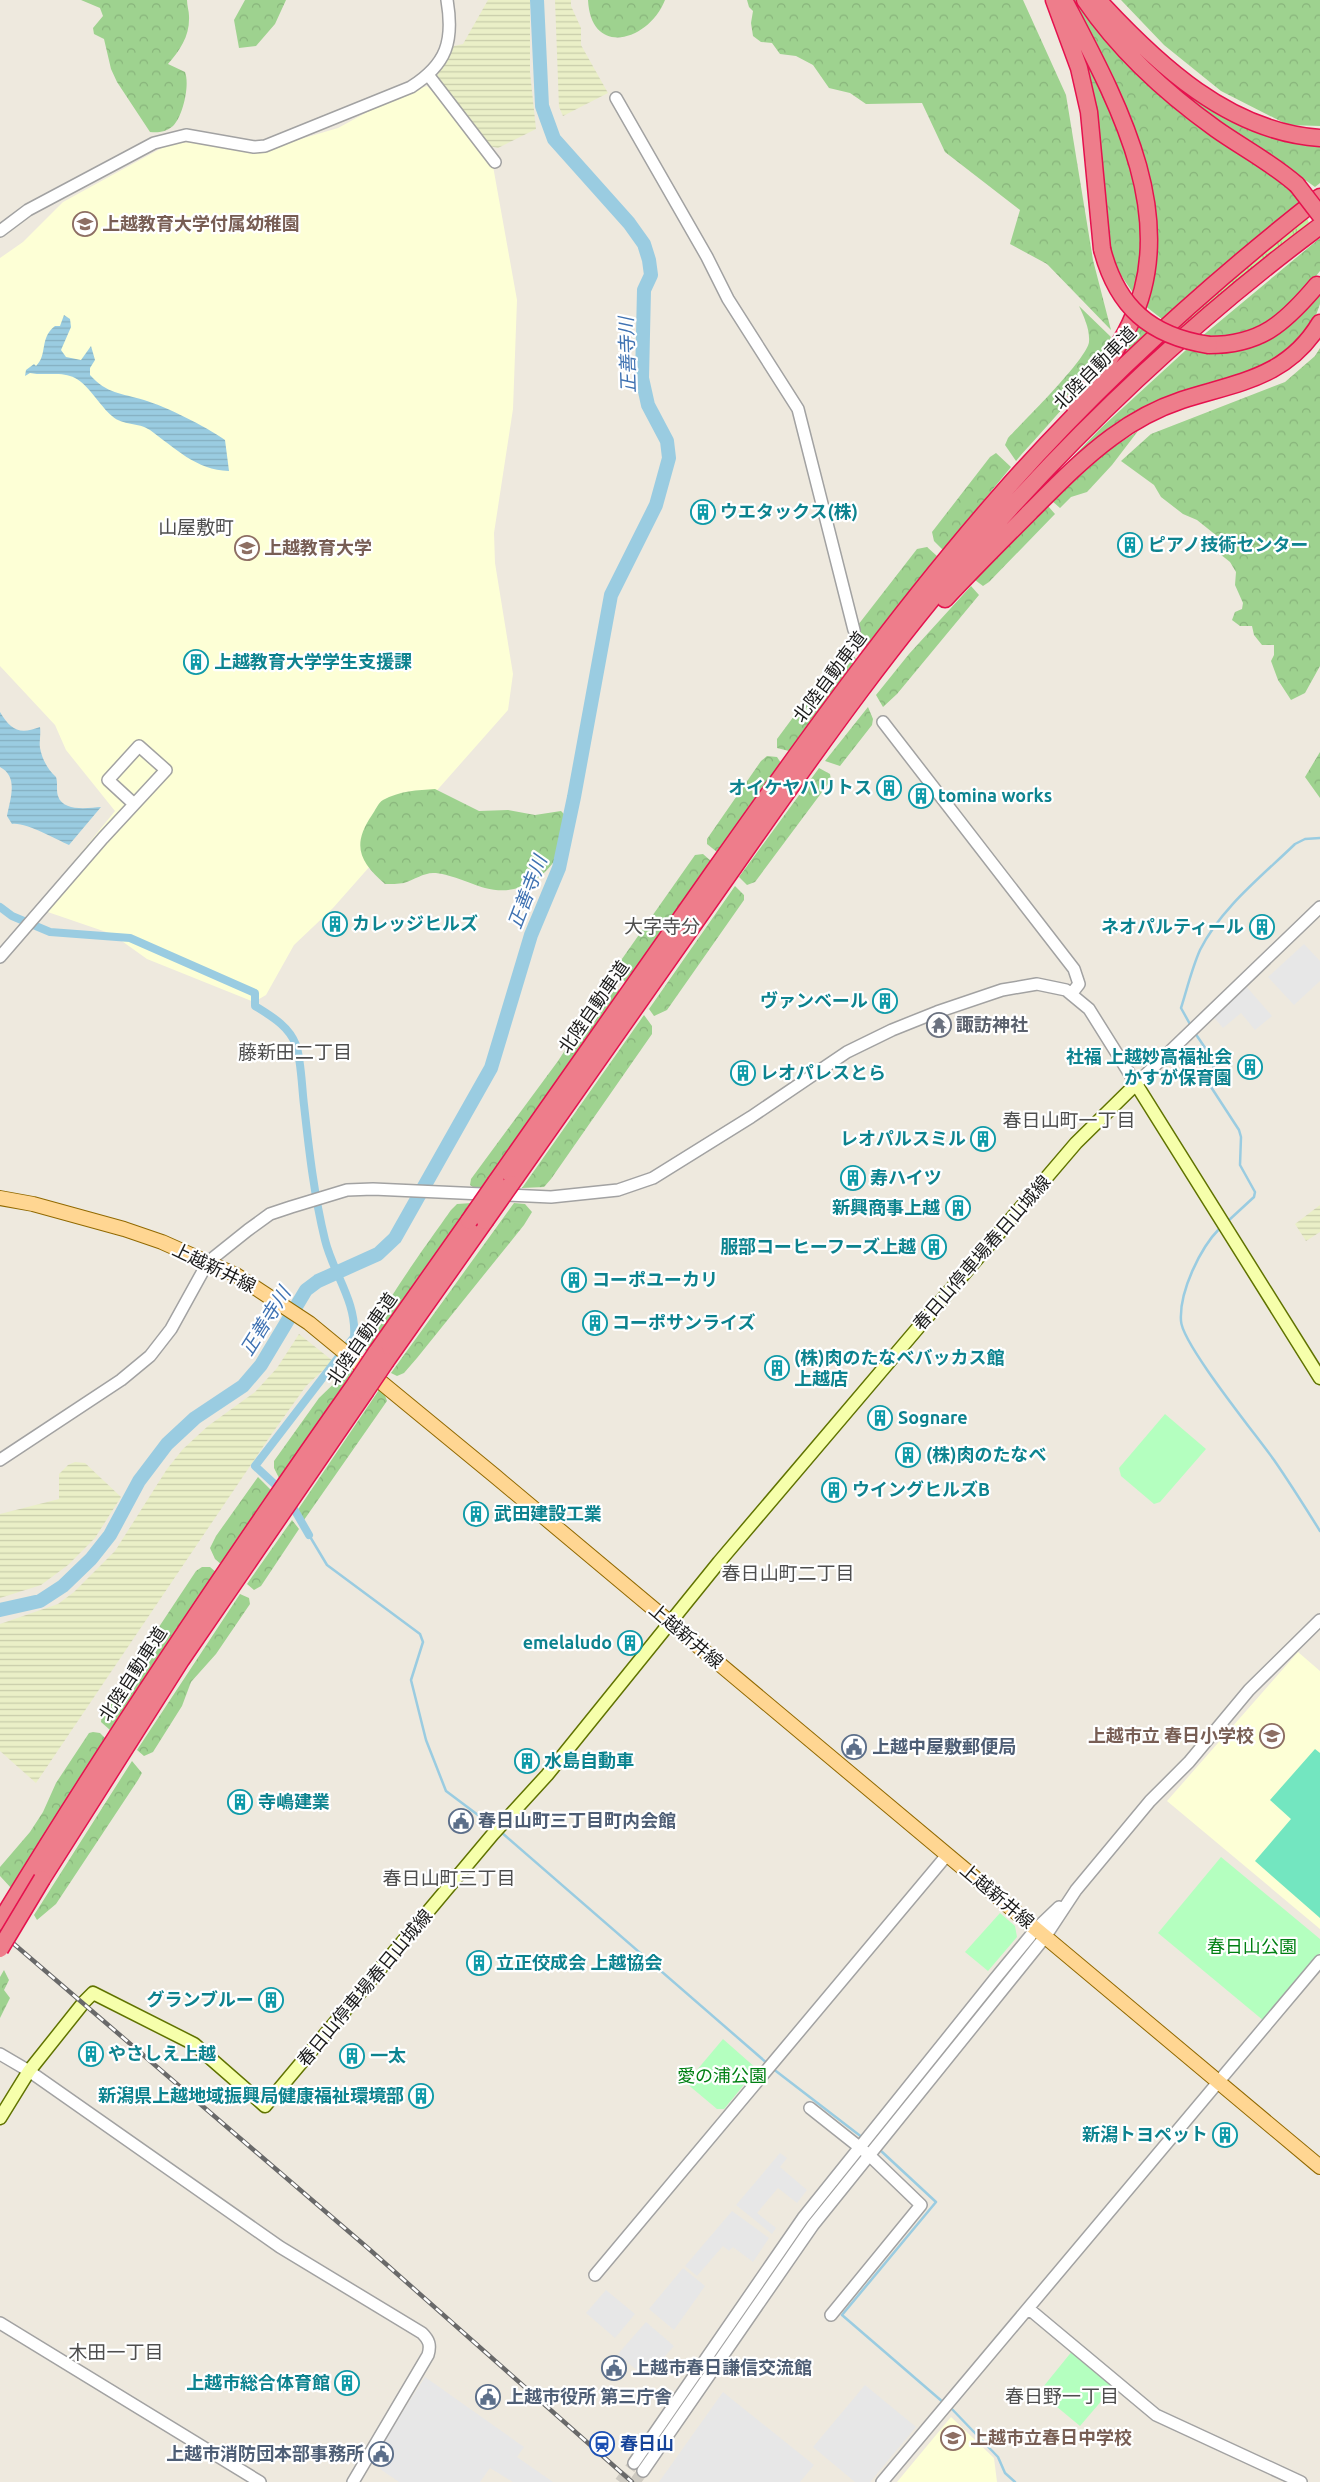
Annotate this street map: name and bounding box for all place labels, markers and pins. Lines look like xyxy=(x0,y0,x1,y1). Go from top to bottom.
school or university icon: 上越教育大学付属幼稚園 xyxy=(72,211,98,237)
place label: 上越教育大学付属幼稚園 xyxy=(102,213,300,233)
building icon: ウエタックス(株) xyxy=(690,499,716,525)
place label: ウエタックス(株) xyxy=(720,501,858,522)
building icon: ピアノ技術センター xyxy=(1117,532,1143,558)
place label: ピアノ技術センター xyxy=(1148,534,1308,554)
school or university icon: 上越教育大学 xyxy=(234,535,260,561)
place label: 上越教育大学 xyxy=(264,537,372,557)
building icon: 上越教育大学学生支援課 xyxy=(183,649,209,675)
place label: 上越教育大学学生支援課 xyxy=(214,651,412,671)
building icon: オイケヤハリトス xyxy=(876,775,902,801)
place label: オイケヤハリトス xyxy=(728,777,872,797)
building icon: tomina works xyxy=(908,783,934,809)
place label: tomina works xyxy=(938,785,1052,805)
building icon: カレッジヒルズ xyxy=(322,911,348,937)
place label: カレッジヒルズ xyxy=(352,913,478,933)
building icon: ネオパルティール xyxy=(1249,914,1275,940)
place label: ネオパルティール xyxy=(1101,916,1244,936)
building icon: ヴァンベール xyxy=(872,988,898,1014)
place label: ヴァンベール xyxy=(760,990,868,1010)
temple icon: 諏訪神社 xyxy=(926,1012,952,1038)
place label: 諏訪神社 xyxy=(956,1014,1028,1034)
place label: 社福 上越妙高福祉会 かすが保育園 xyxy=(1066,1046,1232,1087)
building icon: 社福 上越妙高福祉会 かすが保育園 xyxy=(1237,1054,1263,1080)
building icon: レオパレスとら xyxy=(730,1060,756,1086)
place label: レオパレスとら xyxy=(760,1062,886,1082)
building icon: レオパルスミル xyxy=(970,1126,996,1152)
place label: レオパルスミル xyxy=(840,1128,966,1148)
building icon: 寿ハイツ xyxy=(840,1165,866,1191)
place label: 寿ハイツ xyxy=(870,1167,942,1187)
building icon: 新興商事上越 xyxy=(945,1195,971,1221)
place label: 新興商事上越 xyxy=(832,1197,940,1217)
building icon: 服部コーヒーフーズ上越 xyxy=(921,1234,947,1260)
place label: 服部コーヒーフーズ上越 xyxy=(720,1236,916,1256)
building icon: コーポユーカリ xyxy=(561,1267,587,1293)
place label: コーポユーカリ xyxy=(592,1269,718,1289)
building icon: コーポサンライズ xyxy=(582,1310,608,1336)
place label: コーポサンライズ xyxy=(612,1312,755,1332)
place label: (株)肉のたなべバッカス館 上越店 xyxy=(794,1347,1004,1388)
building icon: (株)肉のたなべバッカス館 上越店 xyxy=(764,1355,790,1381)
building icon: Sognare xyxy=(867,1405,893,1431)
place label: Sognare xyxy=(898,1407,968,1427)
building icon: (株)肉のたなべ xyxy=(895,1442,921,1468)
place label: (株)肉のたなべ xyxy=(926,1444,1046,1465)
building icon: ウイングヒルズB xyxy=(821,1477,847,1503)
place label: ウイングヒルズB xyxy=(852,1479,990,1499)
building icon: 武田建設工業 xyxy=(463,1501,489,1527)
place label: 武田建設工業 xyxy=(494,1503,602,1523)
building icon: emelaludo xyxy=(617,1630,643,1656)
place label: emelaludo xyxy=(523,1632,612,1652)
school or university icon: 上越市立 春日小学校 xyxy=(1259,1723,1285,1749)
place label: 上越市立 春日小学校 xyxy=(1088,1725,1254,1745)
public building icon: 上越中屋敷郵便局 xyxy=(841,1734,867,1760)
place label: 上越中屋敷郵便局 xyxy=(872,1736,1016,1756)
building icon: 水島自動車 xyxy=(514,1748,540,1774)
place label: 水島自動車 xyxy=(544,1750,634,1770)
building icon: 寺嶋建業 xyxy=(227,1789,253,1815)
place label: 寺嶋建業 xyxy=(258,1791,330,1811)
public building icon: 春日山町三丁目町内会館 xyxy=(448,1808,474,1834)
place label: 春日山町三丁目町内会館 xyxy=(478,1810,676,1830)
building icon: 立正佼成会 上越協会 xyxy=(466,1950,492,1976)
place label: 立正佼成会 上越協会 xyxy=(496,1952,662,1972)
building icon: グランブルー xyxy=(258,1987,284,2013)
place label: グランブルー xyxy=(147,1989,254,2009)
building icon: やさしえ上越 xyxy=(78,2041,104,2067)
place label: やさしえ上越 xyxy=(108,2043,216,2063)
building icon: 一太 xyxy=(339,2043,365,2069)
place label: 一太 xyxy=(370,2045,406,2065)
building icon: 新潟県上越地域振興局健康福祉環境部 xyxy=(408,2083,434,2109)
place label: 新潟県上越地域振興局健康福祉環境部 xyxy=(98,2085,404,2105)
building icon: 新潟トヨペット xyxy=(1212,2122,1238,2148)
place label: 新潟トヨペット xyxy=(1082,2124,1208,2144)
public building icon: 上越市春日謙信交流館 xyxy=(601,2355,627,2381)
place label: 上越市春日謙信交流館 xyxy=(632,2357,812,2377)
building icon: 上越市総合体育館 xyxy=(334,2370,360,2396)
place label: 上越市総合体育館 xyxy=(186,2372,330,2392)
public building icon: 上越市役所 第三庁舎 xyxy=(475,2384,501,2410)
place label: 上越市役所 第三庁舎 xyxy=(506,2386,672,2406)
school or university icon: 上越市立春日中学校 xyxy=(940,2425,966,2451)
place label: 上越市立春日中学校 xyxy=(970,2427,1132,2447)
station icon: 春日山 xyxy=(589,2431,615,2457)
place label: 春日山 xyxy=(620,2433,674,2453)
public building icon: 上越市消防団本部事務所 xyxy=(368,2441,394,2467)
place label: 上越市消防団本部事務所 xyxy=(166,2443,364,2463)

